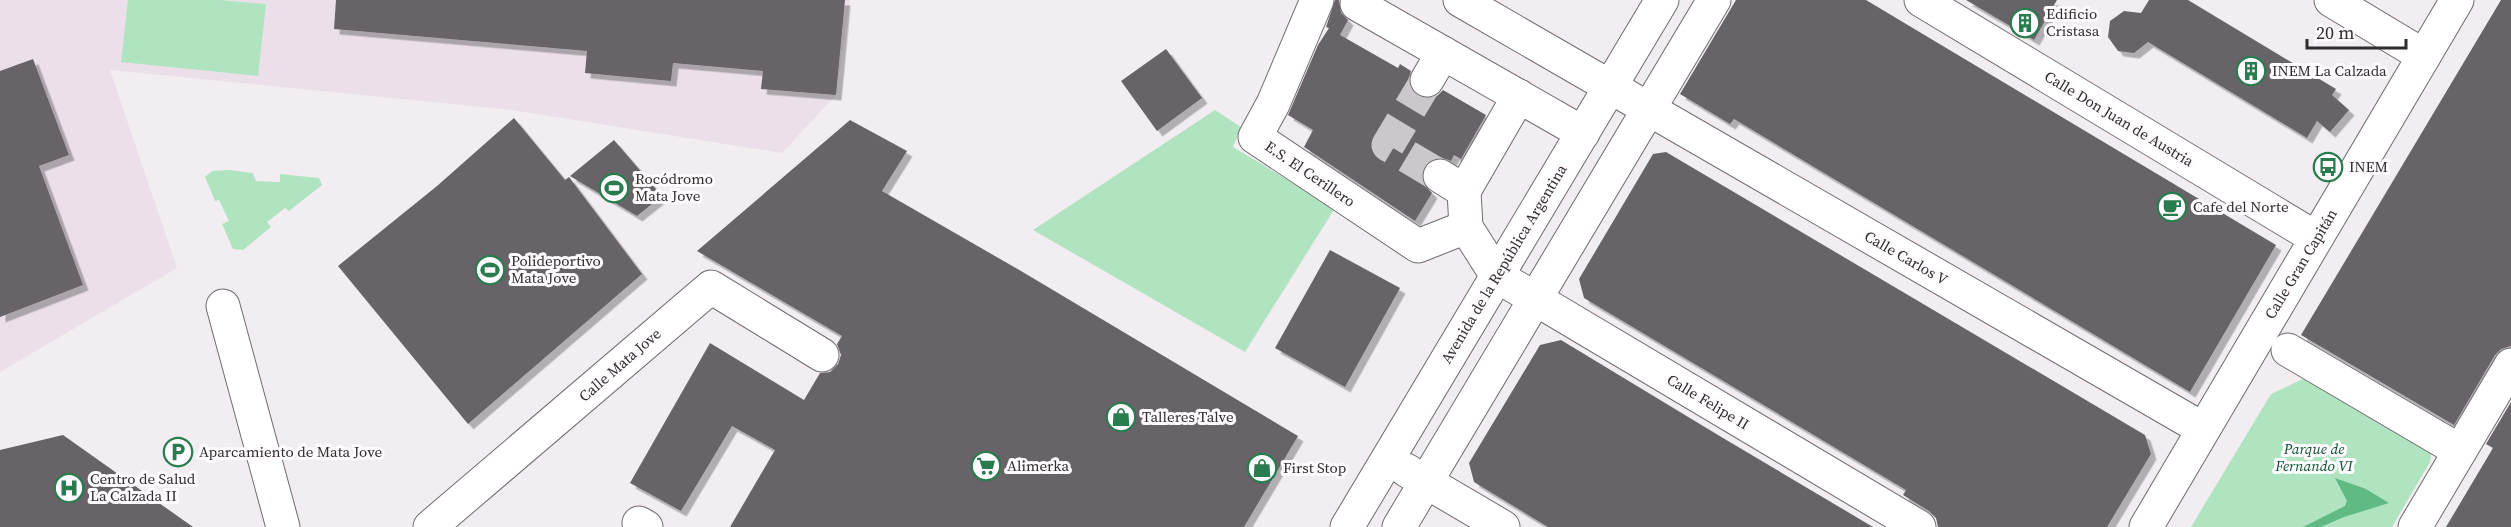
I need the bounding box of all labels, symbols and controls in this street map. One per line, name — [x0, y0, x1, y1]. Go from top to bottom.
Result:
place label: Edificio Cristasa — [2046, 3, 2100, 41]
building icon: Edificio Cristasa — [2009, 7, 2041, 39]
scale bar — [2307, 12, 2406, 50]
text: 20 m — [2316, 20, 2354, 45]
building icon: INEM La Calzada — [2235, 55, 2267, 87]
place label: INEM La Calzada — [2272, 60, 2387, 81]
street label: Calle Don Juan de Austria — [2041, 66, 2198, 172]
street label: E.S. El Cerillero — [1261, 136, 1360, 212]
bus stop icon: INEM — [2312, 151, 2344, 183]
place label: INEM — [2349, 156, 2388, 177]
street label: Avenida de la República Argentina — [1436, 160, 1572, 367]
place label: Rocódromo Mata Jove — [635, 168, 713, 206]
sports icon: Rocódromo Mata Jove — [598, 172, 630, 204]
cafe icon: Cafe del Norte — [2156, 191, 2188, 223]
place label: Cafe del Norte — [2193, 196, 2289, 217]
street label: Calle Gran Capitán — [2259, 205, 2342, 323]
street label: Calle Carlos V — [1861, 225, 1952, 290]
place label: Polideportivo Mata Jove — [511, 250, 601, 288]
sports icon: Polideportivo Mata Jove — [474, 254, 506, 286]
street label: Calle Mata Jove — [574, 323, 666, 406]
street label: Calle Felipe II — [1663, 369, 1753, 434]
shop icon: Talleres Talve — [1105, 401, 1137, 433]
place label: Talleres Talve — [1142, 406, 1234, 427]
parking icon: Aparcamiento de Mata Jove — [162, 436, 194, 468]
park label: Parque de Fernando VI — [2274, 438, 2354, 476]
place label: Aparcamiento de Mata Jove — [199, 441, 382, 462]
supermarket icon: Alimerka — [970, 450, 1002, 482]
shop icon: First Stop — [1246, 452, 1278, 484]
place label: Alimerka — [1007, 455, 1069, 476]
place label: First Stop — [1283, 457, 1347, 478]
place label: Centro de Salud La Calzada II — [90, 468, 196, 506]
hospital icon: Centro de Salud La Calzada II — [53, 472, 85, 504]

